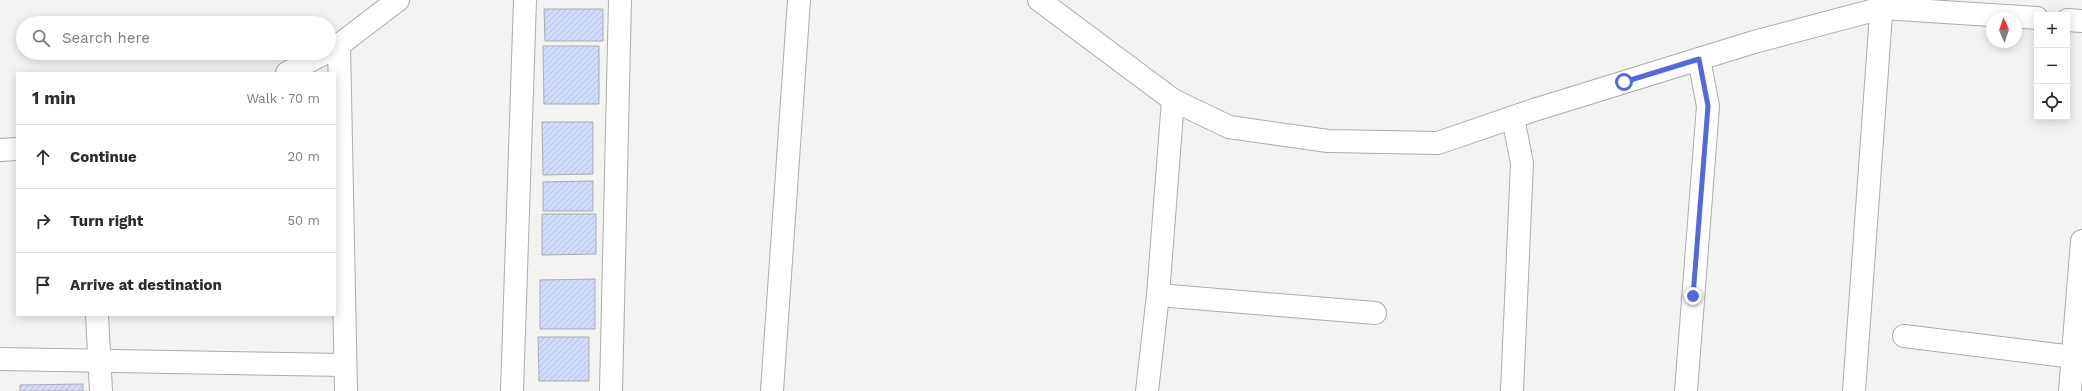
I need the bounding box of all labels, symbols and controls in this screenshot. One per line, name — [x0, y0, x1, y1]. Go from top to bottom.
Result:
north arrow — [1986, 12, 2022, 48]
map controls — [2034, 12, 2070, 120]
button: + — [2034, 12, 2070, 48]
search box — [16, 16, 336, 60]
icon: search — [30, 27, 52, 49]
text: Search here — [62, 29, 150, 47]
button: − — [2034, 48, 2070, 84]
route start — [1615, 73, 1633, 91]
button: locate — [2034, 84, 2070, 120]
text: 1 min — [32, 88, 76, 108]
text: Walk · 70 m — [246, 91, 320, 106]
icon: ahead — [32, 146, 54, 168]
text: Continue — [70, 148, 137, 166]
text: 20 m — [288, 149, 320, 164]
icon: right — [32, 210, 54, 232]
text: Turn right — [70, 212, 143, 230]
text: 50 m — [288, 213, 320, 228]
icon: arrive — [32, 274, 54, 296]
text: Arrive at destination — [70, 276, 222, 294]
route end — [1684, 287, 1702, 305]

